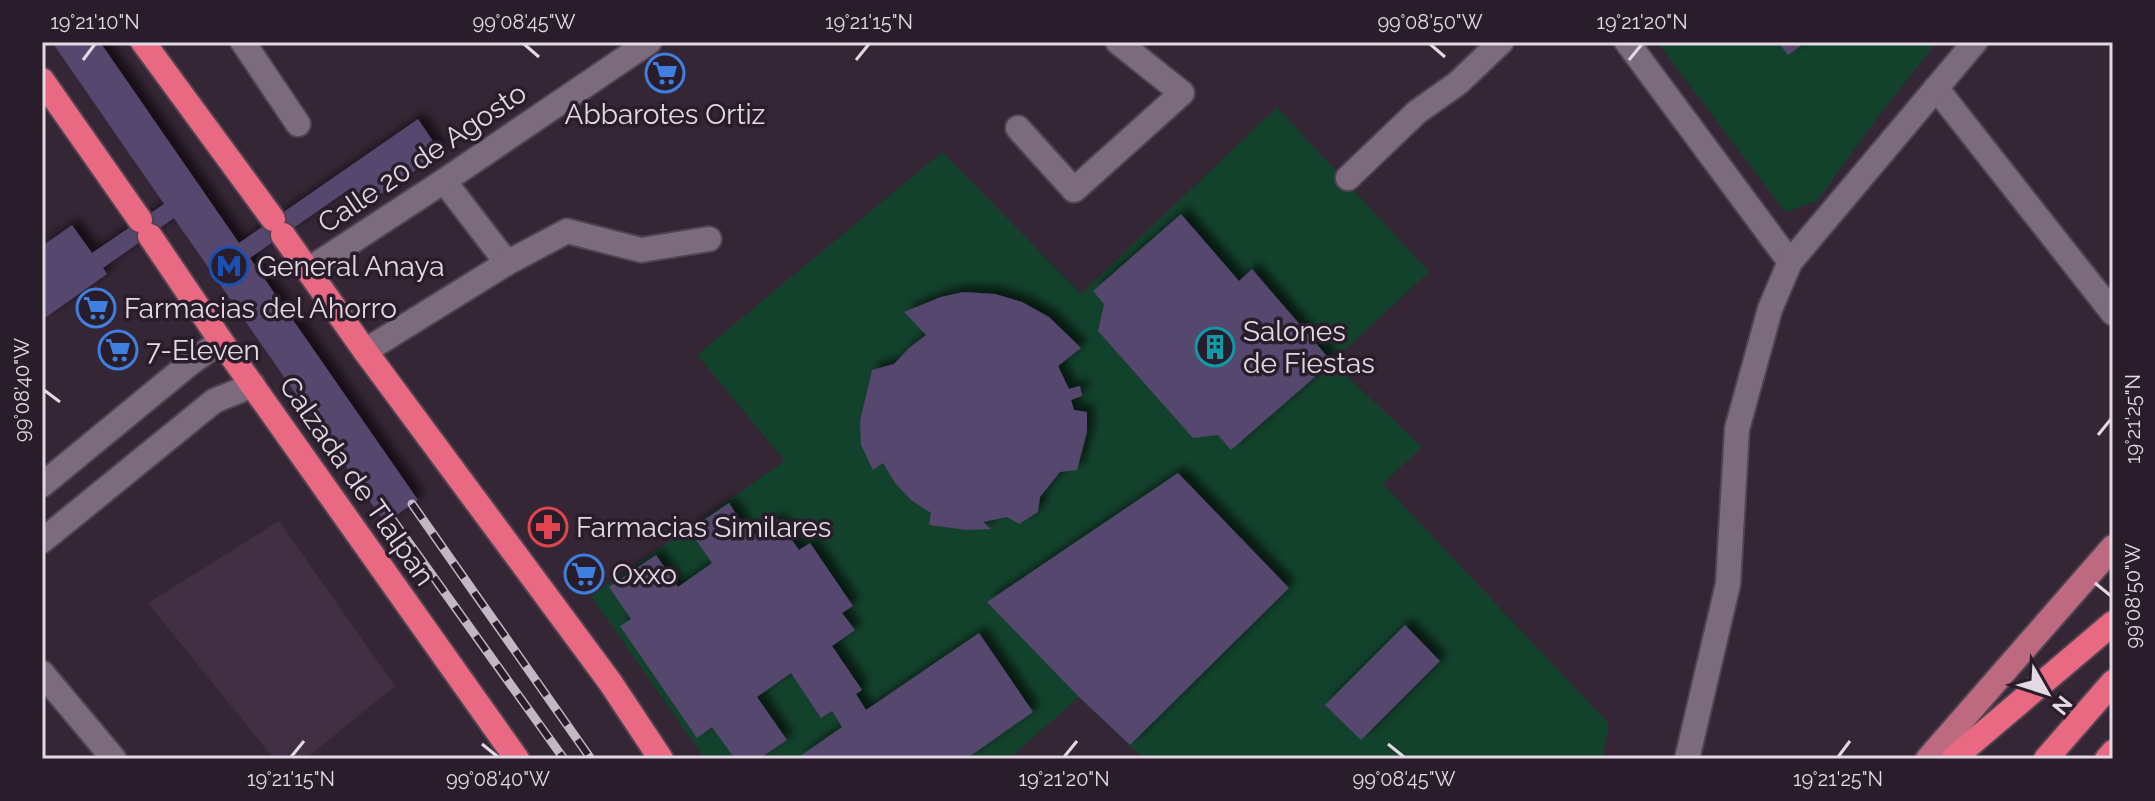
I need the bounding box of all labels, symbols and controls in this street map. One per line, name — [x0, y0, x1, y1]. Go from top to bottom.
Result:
text: 19°21'10"N — [50, 10, 140, 34]
text: 99°08'45"W — [473, 10, 575, 34]
text: 19°21'15"N — [825, 10, 913, 34]
text: 99°08'50"W — [1377, 10, 1483, 34]
text: 19°21'20"N — [1596, 10, 1688, 34]
supermarket icon: Abbarotes Ortiz — [644, 52, 686, 94]
street label: Calle 20 de Agosto — [312, 76, 532, 240]
place label: Abbarotes Ortiz — [565, 98, 765, 131]
metro station icon: General Anaya — [208, 245, 250, 287]
place label: General Anaya — [257, 250, 444, 283]
supermarket icon: Farmacias del Ahorro — [75, 287, 117, 329]
place label: Farmacias del Ahorro — [124, 292, 397, 325]
place label: Salones de Fiestas — [1243, 315, 1375, 380]
building icon: Salones de Fiestas — [1194, 326, 1236, 368]
supermarket icon: 7-Eleven — [97, 329, 139, 371]
place label: 7-Eleven — [146, 334, 260, 367]
text: 99°08'40"W — [10, 338, 34, 442]
street label: Calzada de Tlalpan — [272, 370, 442, 592]
text: 19°21'25"N — [2121, 374, 2145, 464]
pharmacy icon: Farmacias Similares — [527, 506, 569, 548]
place label: Farmacias Similares — [576, 511, 831, 544]
text: 99°08'50"W — [2121, 543, 2145, 649]
supermarket icon: Oxxo — [563, 553, 605, 595]
place label: Oxxo — [612, 558, 677, 591]
north arrow — [2007, 653, 2087, 733]
text: N — [2047, 691, 2078, 720]
text: 19°21'15"N — [247, 767, 335, 791]
text: 99°08'40"W — [446, 767, 550, 791]
text: 19°21'20"N — [1018, 767, 1110, 791]
text: 99°08'45"W — [1353, 767, 1455, 791]
text: 19°21'25"N — [1793, 767, 1883, 791]

